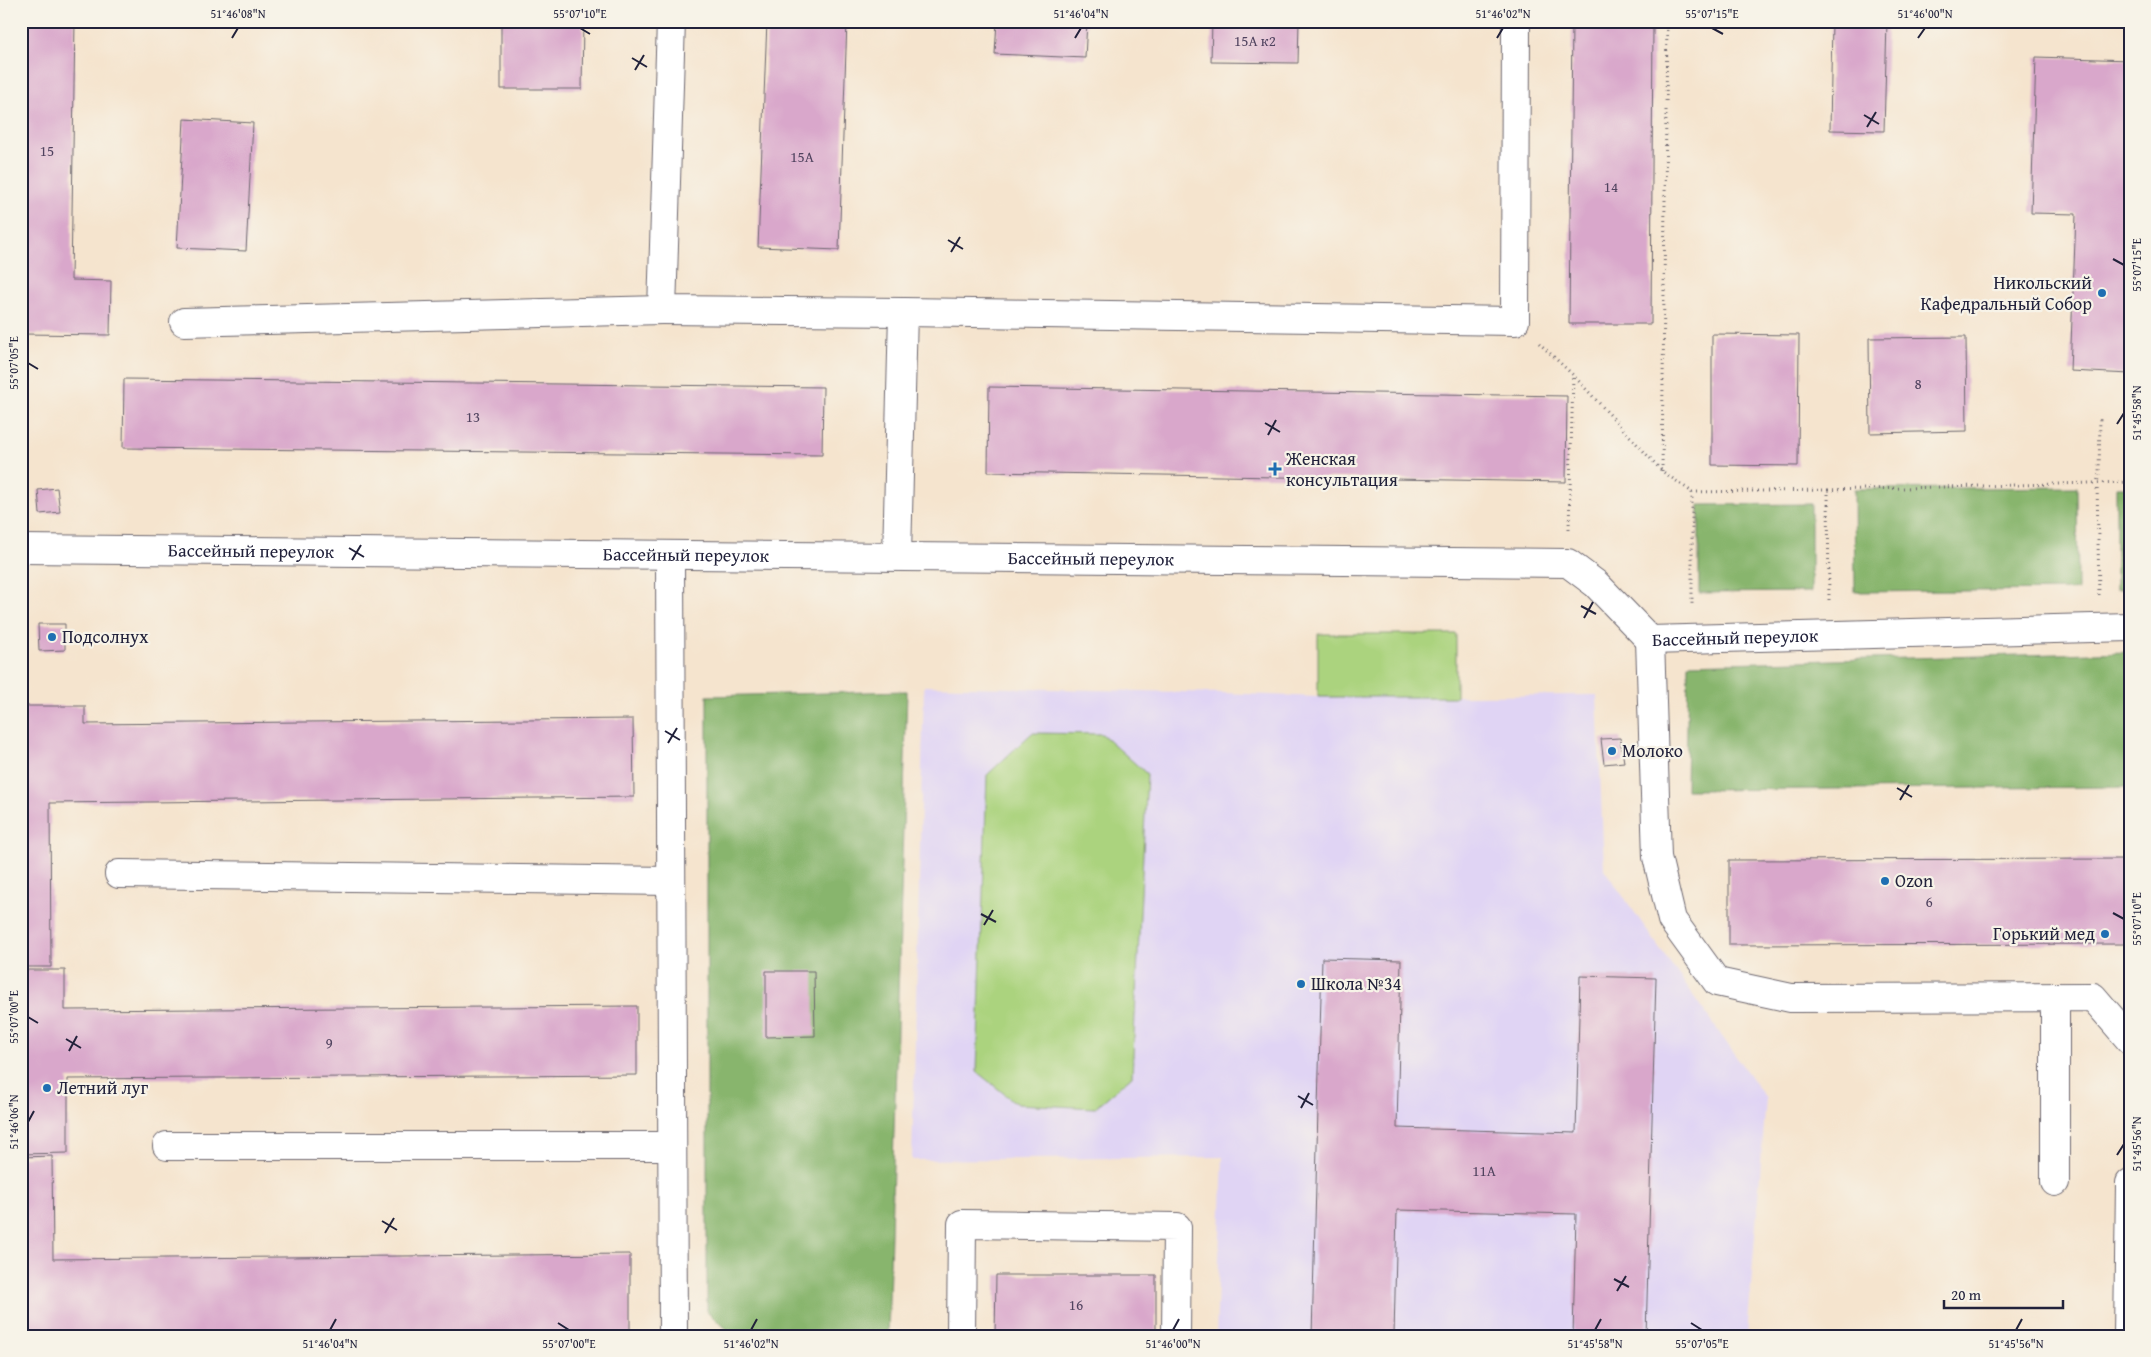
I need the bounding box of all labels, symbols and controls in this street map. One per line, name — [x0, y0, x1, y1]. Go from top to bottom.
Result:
text: 51°46'08"N — [210, 5, 266, 22]
text: 55°07'10"E — [553, 5, 607, 22]
text: 51°46'04"N — [1053, 5, 1109, 22]
text: 51°46'02"N — [1475, 5, 1531, 22]
text: 55°07'15"E — [1685, 5, 1739, 22]
text: 51°46'00"N — [1897, 5, 1953, 22]
house number: 15А к2 — [1234, 30, 1276, 51]
house number: 15 — [40, 140, 54, 161]
house number: 15А — [790, 146, 814, 167]
house number: 14 — [1604, 176, 1618, 197]
text: 55°07'15"E — [2128, 238, 2145, 292]
place label: Никольский Кафедральный Собор — [1921, 269, 2092, 317]
marker: Никольский Кафедральный Собор — [2096, 287, 2108, 299]
text: 55°07'05"E — [5, 336, 22, 390]
house number: 8 — [1914, 373, 1922, 394]
text: 51°45'58"N — [2128, 385, 2145, 441]
house number: 13 — [466, 406, 480, 427]
place label: Женская консультация — [1285, 445, 1398, 493]
marker: Женская консультация — [1268, 462, 1282, 476]
street label: Бассейный переулок — [168, 536, 335, 565]
street label: Бассейный переулок — [603, 540, 770, 569]
street label: Бассейный переулок — [1008, 544, 1175, 572]
street label: Бассейный переулок — [1652, 621, 1819, 653]
place label: Подсолнух — [62, 623, 149, 650]
marker: Подсолнух — [46, 631, 58, 643]
place label: Молоко — [1622, 737, 1683, 764]
marker: Молоко — [1606, 745, 1618, 757]
place label: Ozon — [1895, 867, 1933, 894]
marker: Ozon — [1879, 875, 1891, 887]
house number: 6 — [1925, 891, 1933, 912]
text: 55°07'10"E — [2128, 892, 2145, 946]
place label: Горький мед — [1993, 920, 2095, 947]
marker: Горький мед — [2099, 928, 2111, 940]
place label: Школа №34 — [1311, 970, 1401, 997]
marker: Школа №34 — [1295, 978, 1307, 990]
text: 55°07'00"E — [5, 990, 22, 1044]
house number: 9 — [325, 1032, 333, 1053]
place label: Летний луг — [57, 1074, 148, 1101]
marker: Летний луг — [41, 1082, 53, 1094]
text: 51°46'06"N — [5, 1094, 22, 1150]
text: 51°45'56"N — [2128, 1116, 2145, 1172]
house number: 11А — [1472, 1160, 1496, 1181]
scale bar — [1944, 1277, 2062, 1309]
text: 20 m — [1951, 1284, 1982, 1305]
house number: 16 — [1069, 1294, 1083, 1315]
text: 51°46'04"N — [302, 1335, 358, 1352]
text: 55°07'00"E — [542, 1335, 596, 1352]
text: 51°46'02"N — [723, 1335, 779, 1352]
text: 51°46'00"N — [1145, 1335, 1201, 1352]
text: 51°45'58"N — [1567, 1335, 1623, 1352]
text: 55°07'05"E — [1675, 1335, 1729, 1352]
text: 51°45'56"N — [1988, 1335, 2044, 1352]

